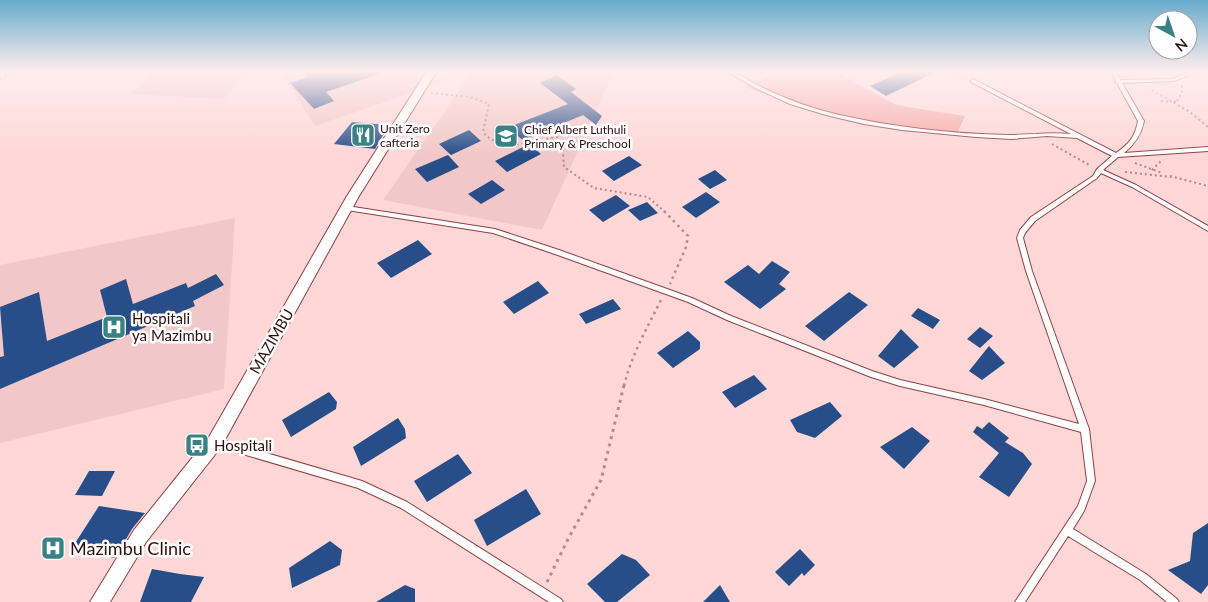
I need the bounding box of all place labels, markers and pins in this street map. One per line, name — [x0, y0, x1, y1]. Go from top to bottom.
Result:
place label: Unit Zero cafteria — [380, 121, 430, 150]
restaurant icon: Unit Zero cafteria — [350, 122, 376, 148]
place label: Chief Albert Luthuli Primary & Preschool — [524, 122, 631, 151]
school or university icon: Chief Albert Luthuli Primary & Preschool — [493, 123, 519, 149]
place label: Hospitali ya Mazimbu — [132, 309, 212, 344]
hospital icon: Hospitali ya Mazimbu — [101, 314, 127, 340]
bus stop icon: Hospitali — [184, 432, 210, 458]
place label: Hospitali — [214, 436, 272, 454]
hospital icon: Mazimbu Clinic — [40, 535, 66, 561]
place label: Mazimbu Clinic — [70, 537, 191, 559]

